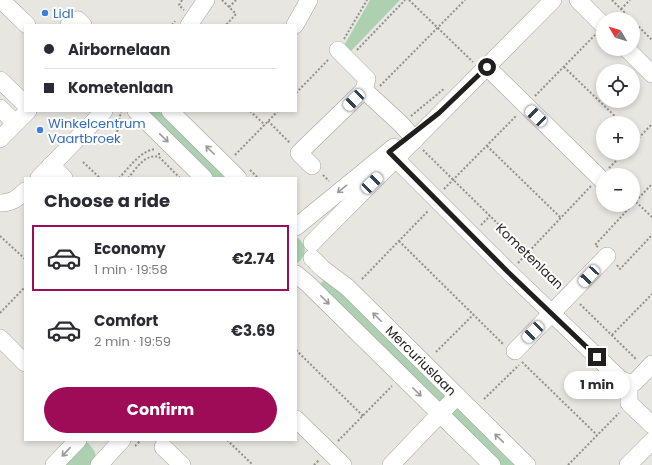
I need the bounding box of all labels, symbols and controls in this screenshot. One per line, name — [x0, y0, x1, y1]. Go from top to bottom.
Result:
place label: Lidl — [53, 4, 74, 23]
marker: Lidl — [40, 8, 50, 18]
north arrow — [596, 12, 640, 56]
map controls — [596, 12, 640, 212]
text: Airbornelaan — [68, 39, 170, 60]
route start — [478, 58, 496, 76]
button: locate — [596, 64, 640, 108]
text: Kometenlaan — [68, 77, 173, 98]
car — [341, 87, 367, 113]
car — [523, 103, 549, 129]
place label: Winkelcentrum Vaartbroek — [48, 114, 146, 148]
button: + — [596, 116, 640, 160]
marker: Winkelcentrum Vaartbroek — [35, 125, 45, 135]
one-way arrow — [159, 133, 169, 143]
one-way arrow — [205, 146, 215, 155]
button: − — [596, 168, 640, 212]
car — [359, 170, 385, 196]
one-way arrow — [337, 184, 348, 193]
text: Choose a ride — [44, 188, 170, 213]
street label: Kometenlaan — [491, 219, 568, 294]
text: Economy — [94, 238, 166, 259]
icon: car — [46, 240, 82, 276]
text: €2.74 — [232, 248, 275, 269]
text: 1 min · 19:58 — [94, 260, 168, 279]
car — [576, 263, 602, 289]
one-way arrow — [320, 295, 330, 305]
text: Comfort — [94, 310, 158, 331]
icon: car — [46, 312, 82, 348]
one-way arrow — [372, 312, 382, 322]
car — [520, 319, 546, 345]
text: €3.69 — [231, 320, 275, 341]
street label: Mercuriuslaan — [381, 321, 461, 400]
text: 2 min · 19:59 — [94, 332, 171, 351]
route end — [588, 348, 606, 366]
callout: 1 min — [564, 371, 630, 399]
text: 1 min — [580, 375, 614, 394]
button: Confirm — [44, 387, 277, 433]
one-way arrow — [412, 387, 422, 396]
one-way arrow — [494, 433, 504, 443]
one-way arrow — [62, 447, 71, 457]

